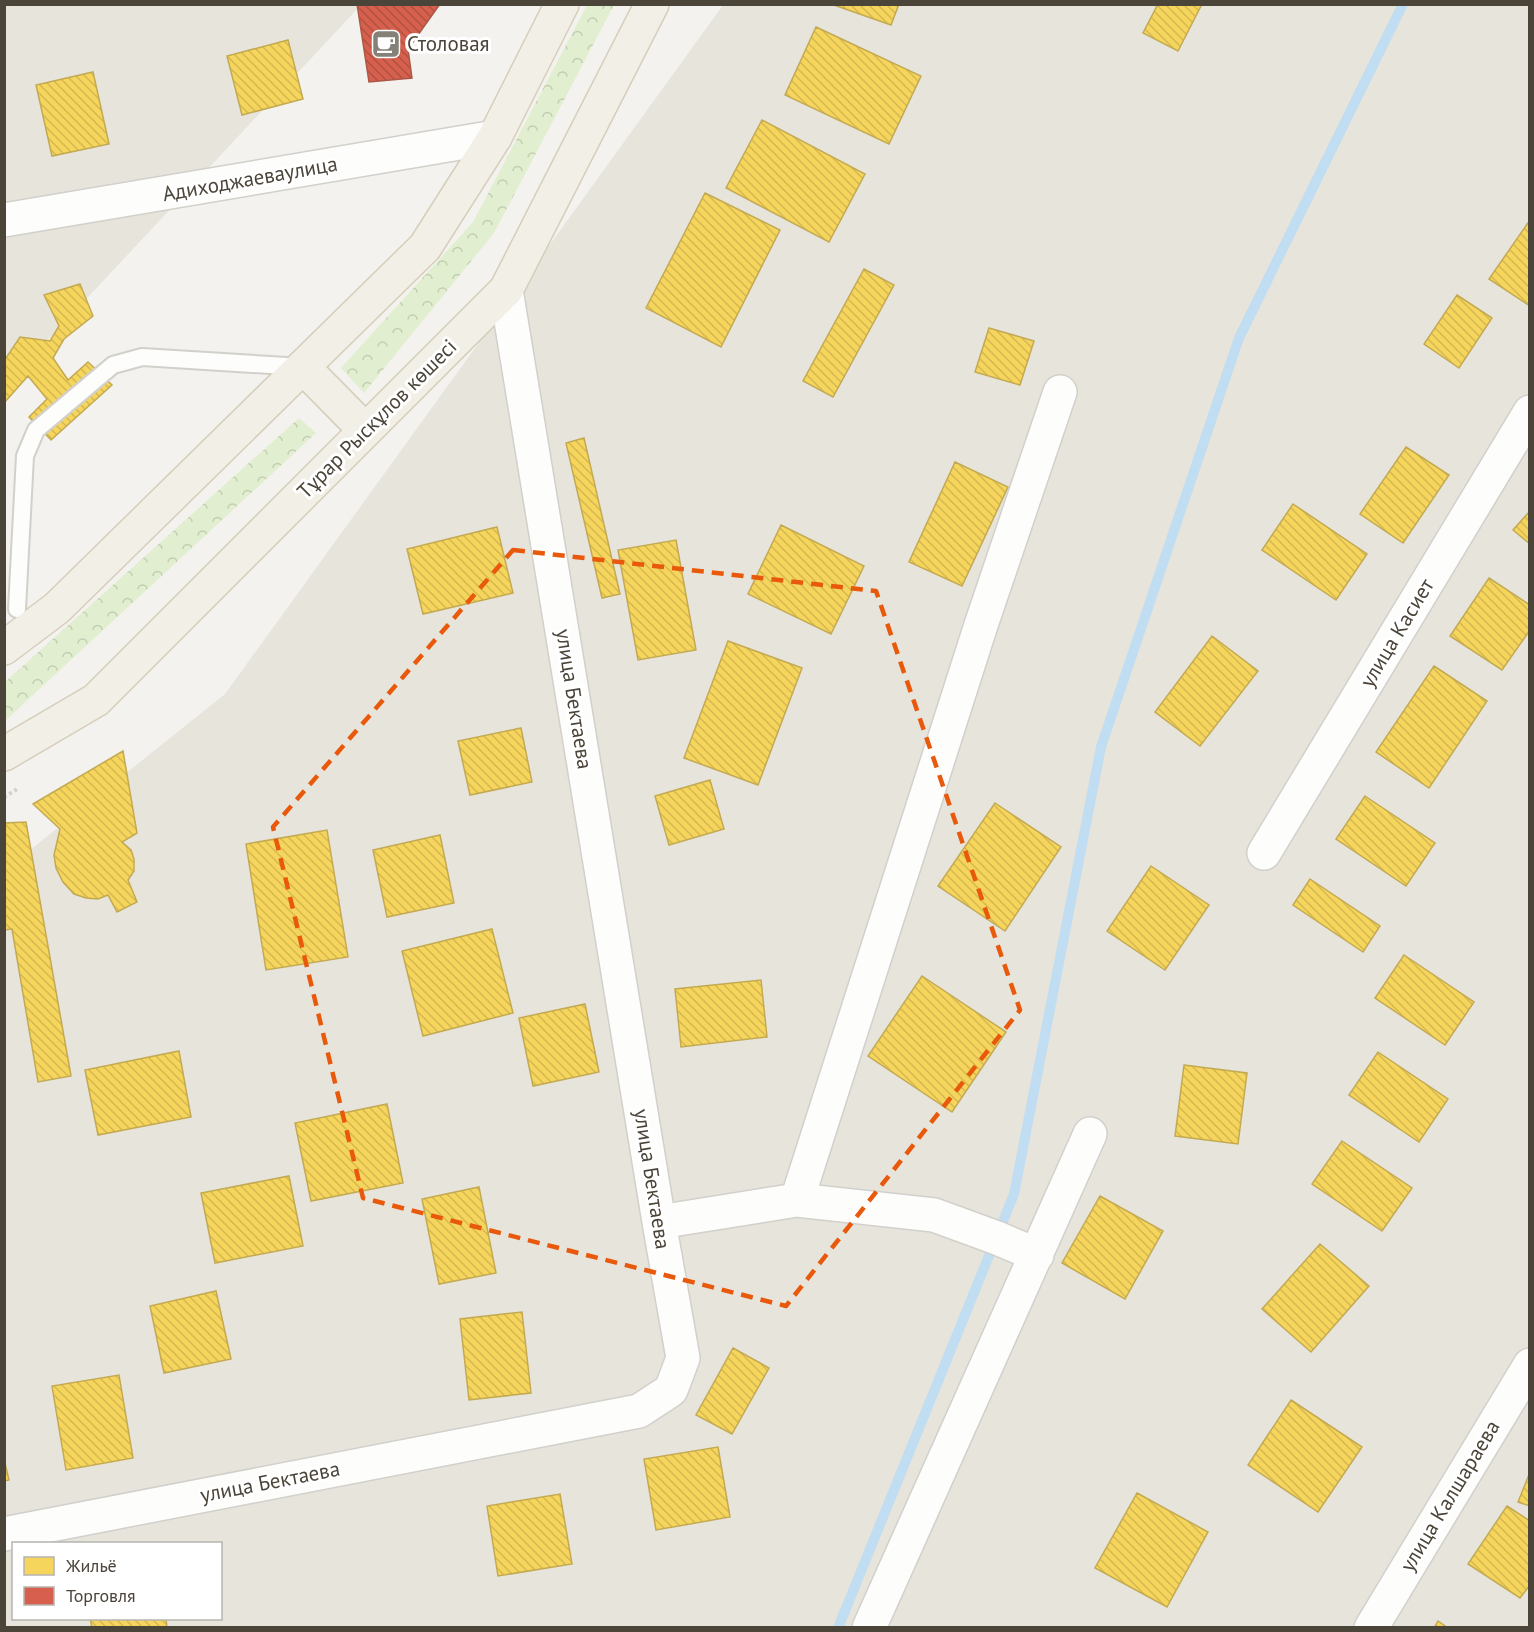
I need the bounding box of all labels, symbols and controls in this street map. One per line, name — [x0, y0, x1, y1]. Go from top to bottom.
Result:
cafe icon: Столовая — [370, 28, 402, 60]
place label: Столовая — [407, 30, 490, 57]
street label: Адиходжаеваулица — [160, 150, 339, 207]
street label: Тұрар Рыскұлов көшесі — [291, 333, 462, 504]
street label: улица Касиет — [1354, 573, 1440, 692]
street label: улица Бектаева — [550, 627, 599, 771]
street label: улица Бектаева — [628, 1107, 677, 1251]
street label: улица Калшараева — [1394, 1415, 1505, 1576]
street label: улица Бектаева — [198, 1455, 342, 1508]
legend — [12, 1542, 222, 1620]
text: Жильё — [65, 1554, 117, 1577]
text: Торговля — [66, 1584, 136, 1607]

